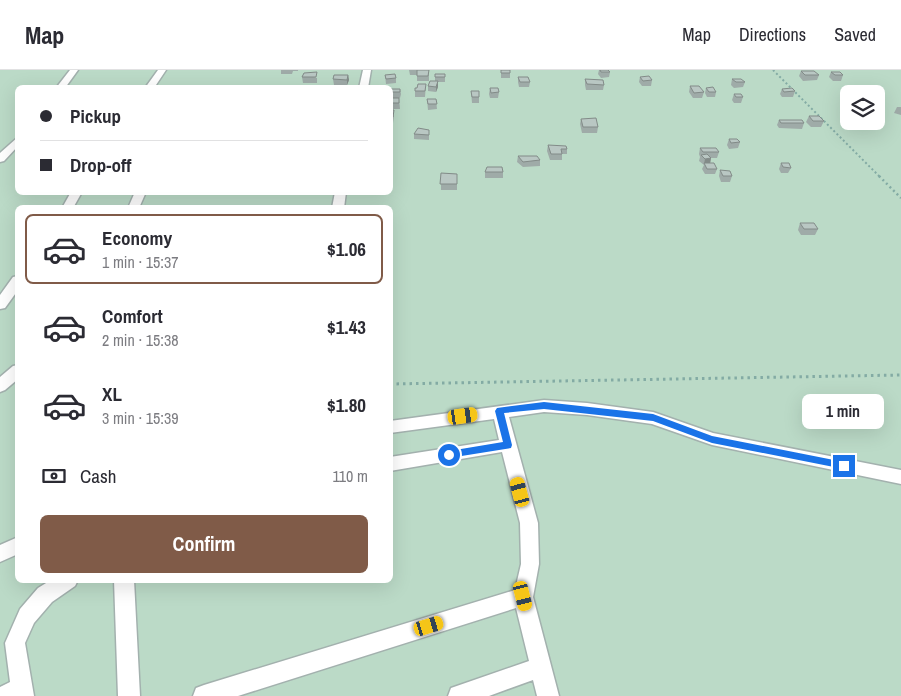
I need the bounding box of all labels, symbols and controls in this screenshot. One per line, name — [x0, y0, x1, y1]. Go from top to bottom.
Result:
text: Map — [25, 19, 64, 51]
text: Map — [682, 22, 711, 47]
text: Directions — [739, 22, 806, 47]
text: Saved — [834, 22, 876, 47]
map controls — [840, 85, 885, 130]
button: layers — [840, 85, 885, 130]
text: Pickup — [70, 103, 121, 129]
text: Drop-off — [70, 152, 131, 178]
text: Economy — [102, 225, 172, 251]
icon: car — [42, 227, 87, 272]
text: $1.06 — [327, 236, 366, 262]
text: 1 min · 15:37 — [102, 251, 179, 273]
text: Comfort — [102, 303, 163, 329]
icon: car — [42, 305, 87, 350]
text: $1.43 — [327, 314, 366, 340]
text: 2 min · 15:38 — [102, 329, 179, 351]
text: XL — [102, 381, 122, 407]
icon: car — [42, 383, 87, 428]
text: $1.80 — [327, 392, 366, 418]
callout: 1 min — [803, 394, 885, 428]
text: 1 min — [826, 400, 860, 422]
car — [447, 406, 478, 426]
text: 3 min · 15:39 — [102, 407, 179, 429]
route start — [438, 444, 460, 466]
route end — [833, 455, 855, 477]
icon: cash — [40, 462, 68, 490]
text: Cash — [80, 463, 116, 489]
text: 110 m — [332, 465, 368, 487]
car — [508, 476, 531, 508]
button: Confirm — [40, 515, 368, 573]
car — [512, 580, 533, 612]
car — [412, 614, 445, 638]

